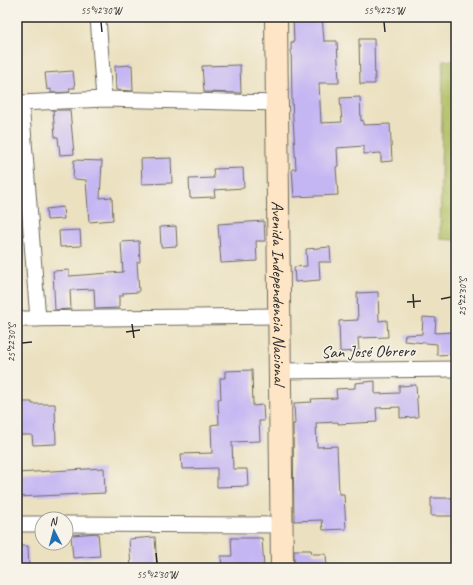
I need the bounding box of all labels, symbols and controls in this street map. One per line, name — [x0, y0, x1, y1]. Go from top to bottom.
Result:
text: 55°42'30"W — [81, 4, 123, 17]
text: 55°42'25"W — [364, 4, 406, 17]
street label: Avenida Independencia Nacional — [267, 201, 290, 388]
text: 25°22'30"S — [456, 276, 469, 316]
text: 25°22'30"S — [5, 322, 18, 362]
street label: San José Obrero — [321, 340, 417, 363]
north arrow — [34, 511, 74, 551]
text: N — [49, 514, 59, 528]
text: 55°42'30"W — [137, 568, 179, 581]

